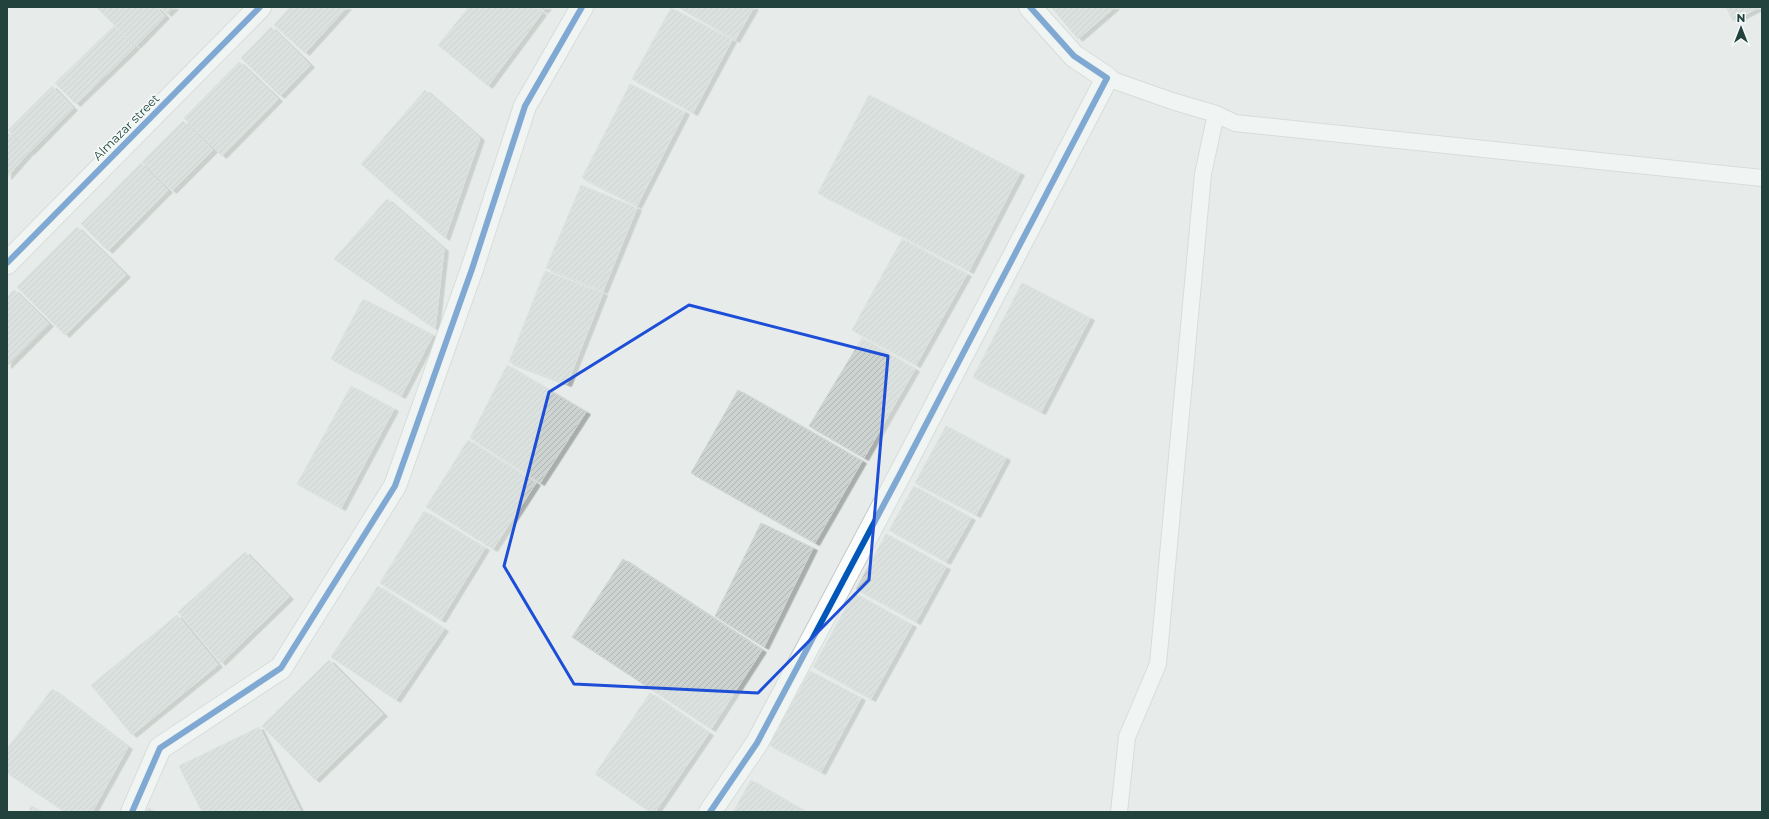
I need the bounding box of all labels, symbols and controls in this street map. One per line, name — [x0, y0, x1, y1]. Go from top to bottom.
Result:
north arrow — [1721, 8, 1761, 48]
text: N — [1737, 11, 1745, 25]
street label: Almazar street — [90, 91, 162, 163]

